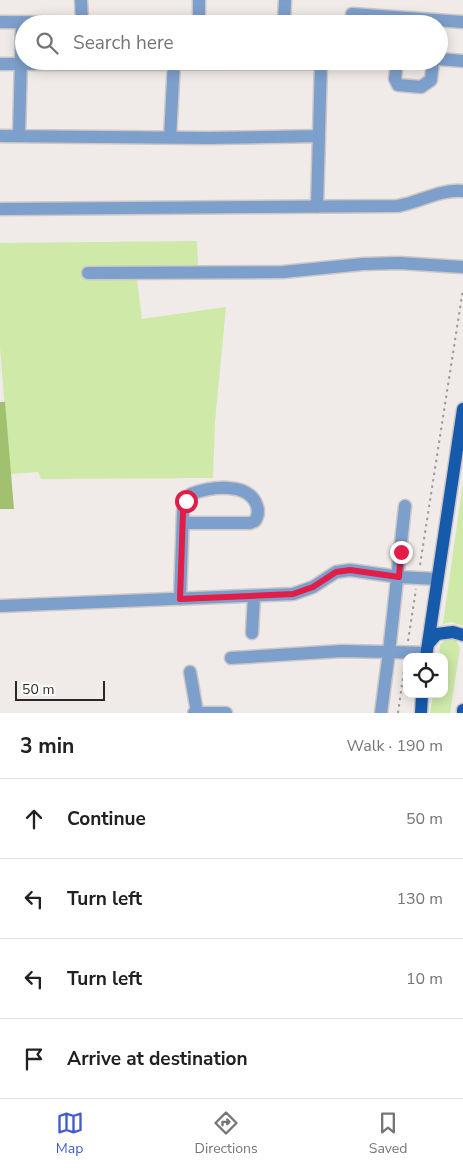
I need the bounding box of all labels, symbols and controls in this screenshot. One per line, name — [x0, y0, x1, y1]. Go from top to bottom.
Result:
search box — [15, 15, 448, 70]
icon: search — [33, 29, 61, 57]
text: Search here — [73, 30, 174, 56]
route start — [175, 490, 198, 513]
route end — [390, 541, 413, 564]
map controls — [403, 653, 448, 698]
button: locate — [403, 653, 448, 698]
scale bar — [15, 678, 105, 701]
text: 50 m — [22, 680, 54, 699]
text: 3 min — [20, 732, 74, 760]
text: Walk · 190 m — [347, 735, 443, 757]
icon: ahead — [20, 805, 48, 833]
text: Continue — [67, 806, 146, 832]
text: 50 m — [406, 808, 443, 830]
icon: left — [20, 885, 48, 913]
text: Turn left — [67, 886, 142, 912]
text: 130 m — [396, 888, 443, 910]
icon: left — [20, 965, 48, 993]
text: Turn left — [67, 966, 142, 992]
text: 10 m — [406, 968, 443, 990]
icon: arrive — [20, 1045, 48, 1073]
text: Arrive at destination — [67, 1046, 248, 1072]
tab: Map — [56, 1109, 84, 1158]
tab: Directions — [195, 1109, 258, 1158]
tab: Saved — [369, 1109, 407, 1158]

